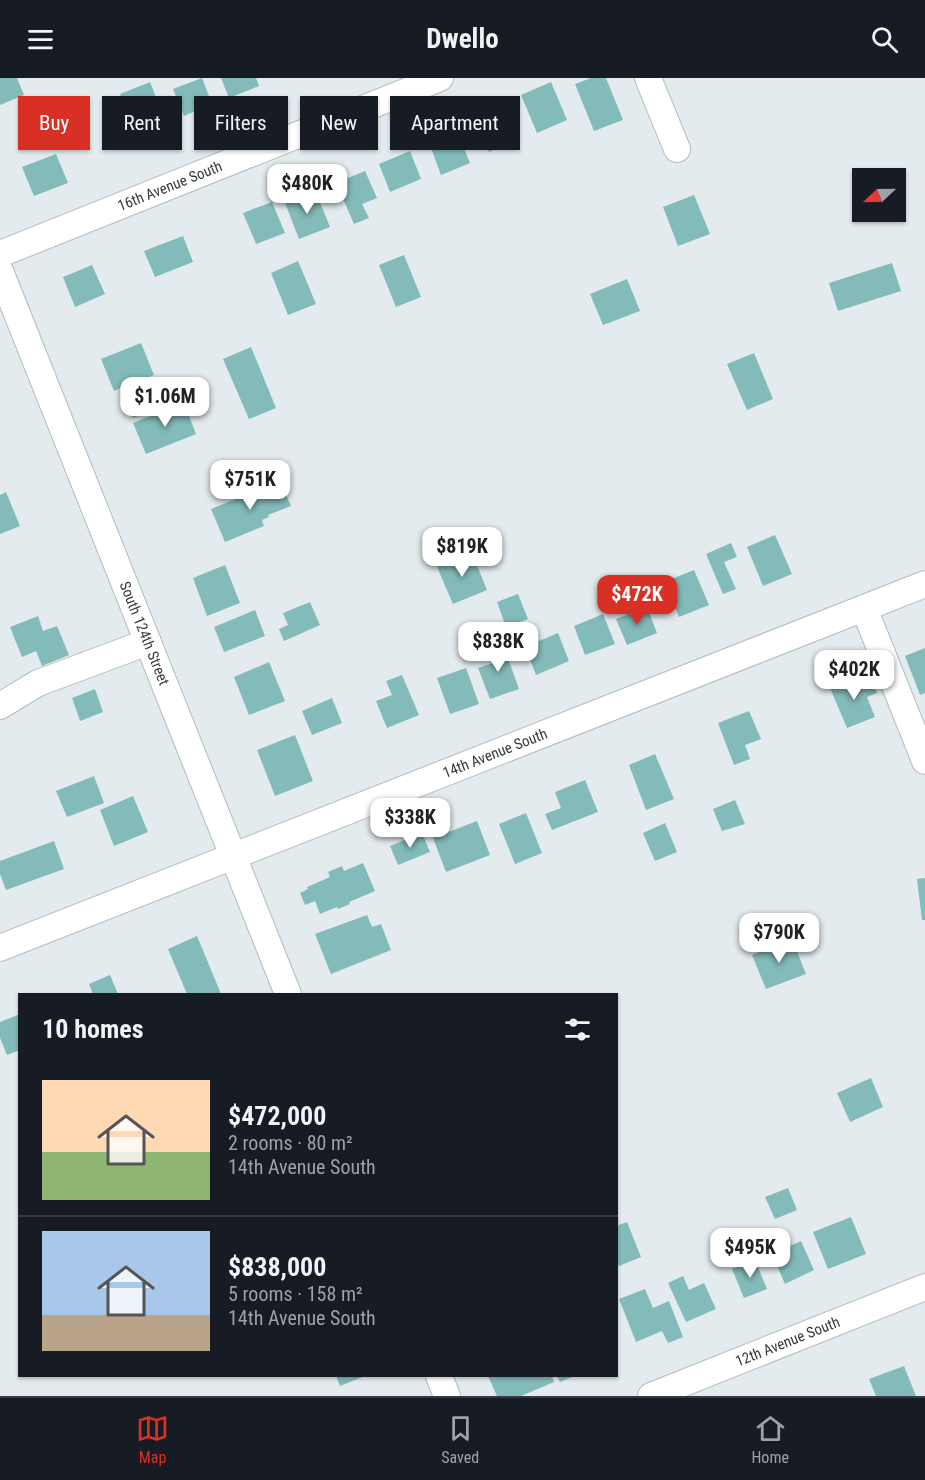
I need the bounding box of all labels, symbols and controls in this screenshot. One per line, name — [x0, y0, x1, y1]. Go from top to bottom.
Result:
icon: menu — [24, 23, 57, 56]
text: Dwello — [426, 23, 499, 55]
icon: search — [868, 23, 901, 56]
chip: Buy — [18, 96, 90, 150]
chip: Rent — [102, 96, 182, 150]
chip: Filters — [194, 96, 288, 150]
chip: New — [300, 96, 378, 150]
chip: Apartment — [390, 96, 520, 150]
street label: 16th Avenue South — [115, 157, 225, 215]
pin: $480K — [265, 164, 349, 215]
north arrow — [852, 168, 906, 222]
map controls — [852, 168, 906, 222]
text: $480K — [281, 171, 333, 195]
pin: $1.06M — [116, 377, 214, 428]
text: $1.06M — [134, 384, 196, 408]
pin: $751K — [208, 460, 292, 511]
text: $751K — [224, 467, 276, 491]
pin: $819K — [420, 527, 504, 578]
text: $819K — [436, 534, 488, 558]
pin: $472K — [595, 575, 679, 626]
street label: South 124th Street — [116, 579, 173, 688]
text: $472K — [611, 582, 663, 606]
pin: $838K — [456, 622, 540, 673]
text: $838K — [472, 629, 524, 653]
pin: $402K — [812, 650, 896, 701]
text: $402K — [828, 657, 880, 681]
street label: 14th Avenue South — [440, 725, 550, 782]
pin: $338K — [368, 798, 452, 849]
text: $338K — [384, 805, 436, 829]
pin: $790K — [737, 913, 821, 964]
text: $790K — [753, 920, 805, 944]
icon: filters — [561, 1013, 594, 1046]
text: 10 homes — [42, 1014, 144, 1044]
text: $472,000 — [228, 1101, 326, 1131]
icon: home — [90, 1104, 162, 1176]
text: 2 rooms · 80 m² — [228, 1131, 353, 1155]
text: 14th Avenue South — [228, 1155, 376, 1179]
pin: $495K — [708, 1228, 792, 1279]
text: $495K — [724, 1235, 776, 1259]
text: $838,000 — [228, 1252, 326, 1282]
icon: home — [90, 1255, 162, 1327]
text: 5 rooms · 158 m² — [228, 1282, 363, 1306]
text: 14th Avenue South — [228, 1306, 376, 1330]
street label: 12th Avenue South — [733, 1313, 842, 1371]
tab: Map — [136, 1412, 169, 1467]
tab: Saved — [441, 1412, 479, 1467]
tab: Home — [751, 1412, 789, 1467]

